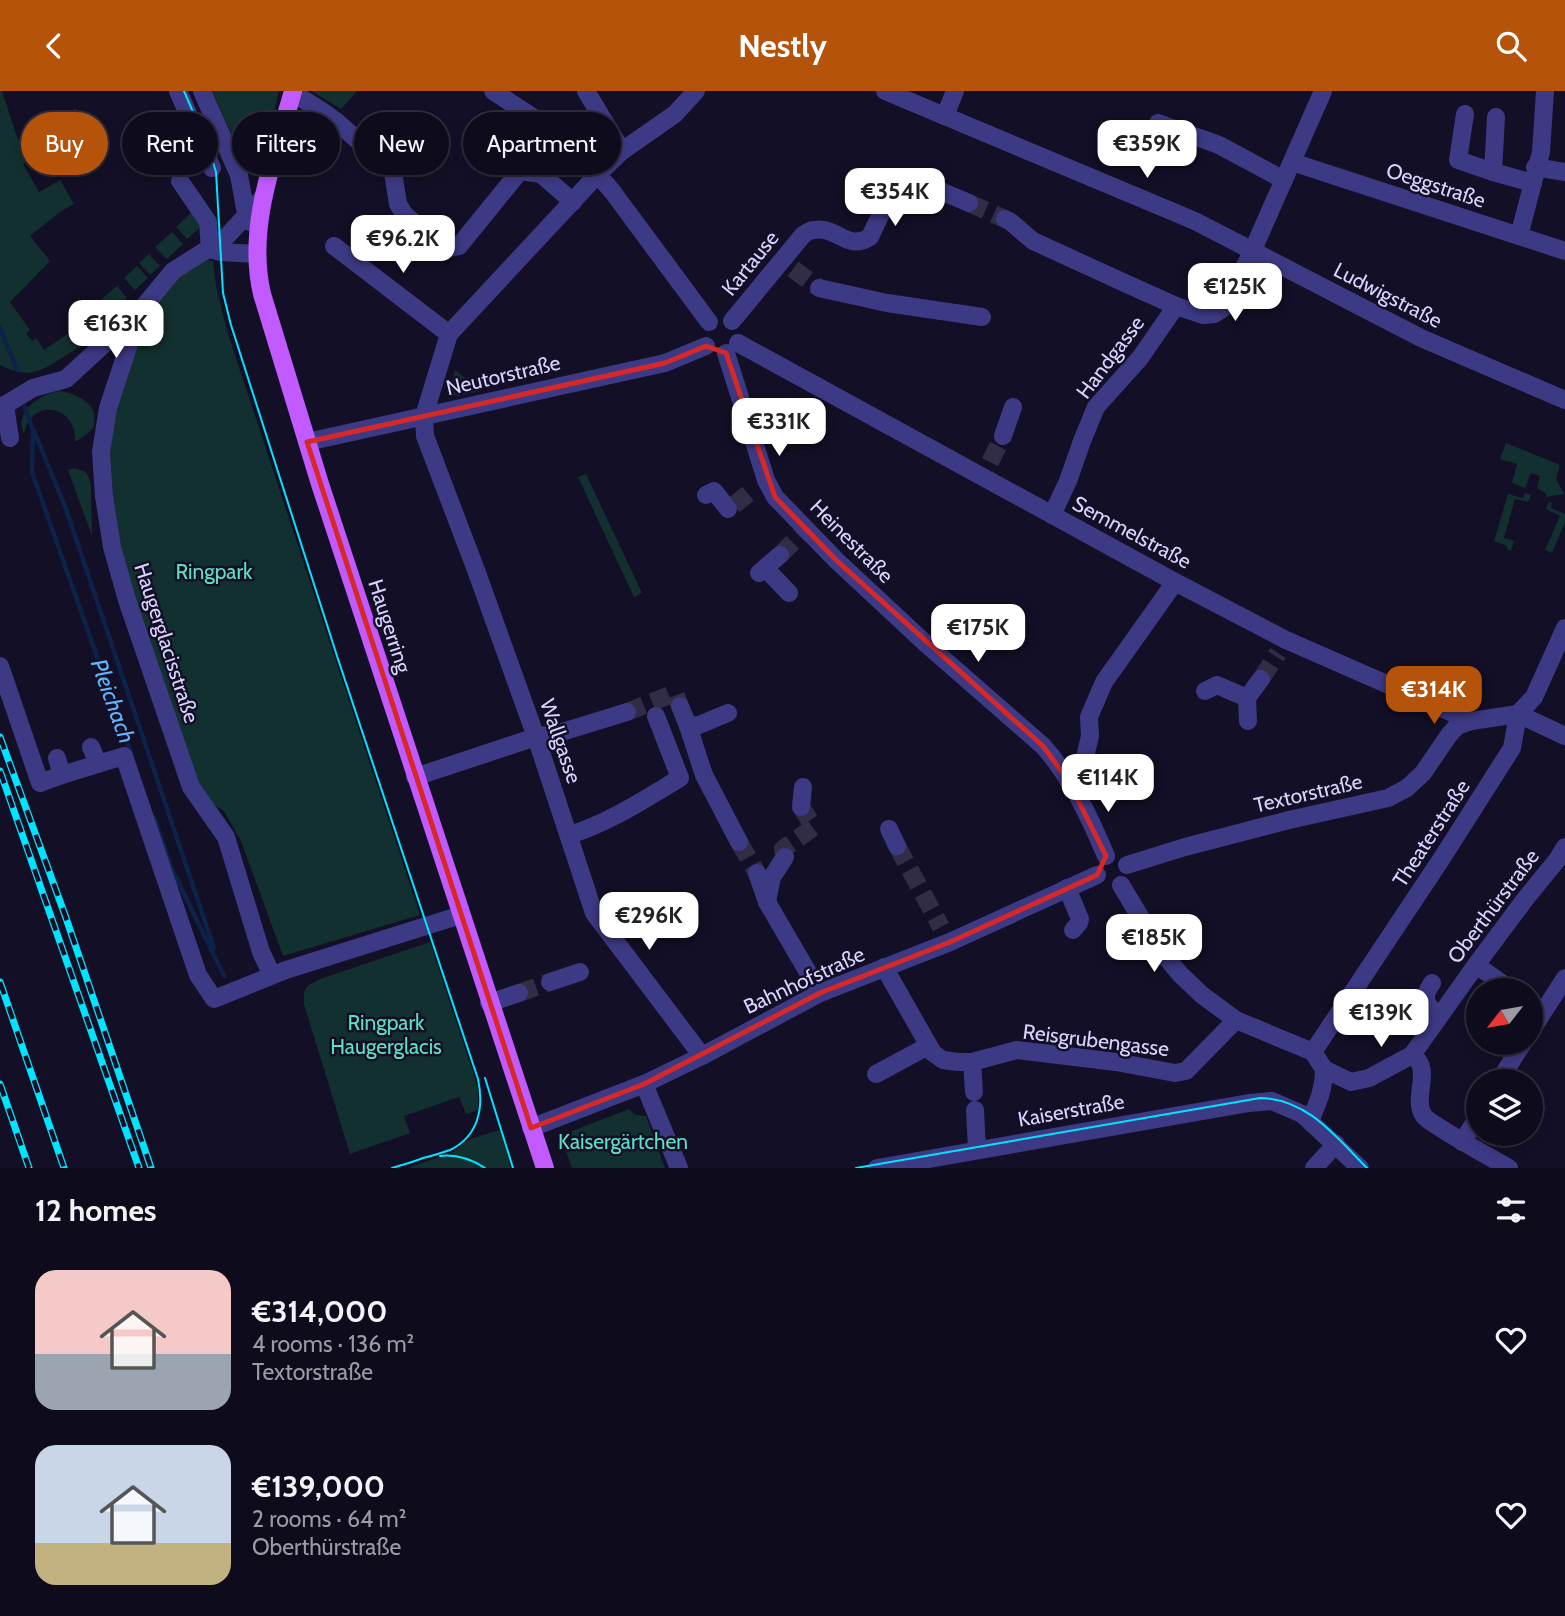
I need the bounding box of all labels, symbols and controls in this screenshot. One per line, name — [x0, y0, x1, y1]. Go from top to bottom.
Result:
text: Nestly — [738, 26, 827, 65]
icon: back — [35, 27, 73, 65]
icon: search — [1492, 27, 1530, 65]
chip: Buy — [21, 112, 108, 175]
chip: Rent — [122, 112, 218, 175]
chip: Filters — [232, 112, 340, 175]
chip: New — [354, 112, 449, 175]
chip: Apartment — [463, 112, 621, 175]
pin: €359K — [1098, 120, 1196, 180]
text: €359K — [1114, 129, 1180, 157]
street label: Oeggstraße — [1383, 157, 1489, 213]
pin: €354K — [846, 169, 944, 228]
text: €354K — [861, 177, 929, 205]
pin: €96.2K — [346, 215, 460, 275]
text: €96.2K — [367, 224, 439, 252]
street label: Kartause — [716, 225, 784, 300]
street label: Ludwigstraße — [1330, 257, 1447, 333]
pin: €125K — [1186, 264, 1284, 323]
text: €125K — [1204, 272, 1266, 300]
pin: €163K — [67, 301, 165, 360]
text: €163K — [85, 309, 147, 337]
street label: Handgasse — [1071, 311, 1149, 403]
street label: Neutorstraße — [443, 350, 563, 400]
pin: €331K — [730, 399, 828, 458]
text: €331K — [748, 407, 810, 435]
street label: Semmelstraße — [1068, 490, 1196, 574]
street label: Heinestraße — [805, 494, 899, 588]
park label: Ringpark — [176, 559, 253, 584]
street label: Haugerglacisstraße — [129, 560, 205, 726]
street label: Haugerring — [363, 576, 417, 676]
pin: €175K — [929, 605, 1027, 664]
text: €175K — [947, 613, 1009, 641]
water label: Pleichach — [85, 655, 141, 747]
pin: €314K — [1385, 667, 1483, 726]
text: €314K — [1402, 675, 1466, 703]
street label: Wallgasse — [535, 695, 587, 787]
pin: €114K — [1059, 755, 1157, 814]
text: €114K — [1078, 763, 1138, 791]
street label: Textorstraße — [1251, 768, 1365, 818]
street label: Theaterstraße — [1387, 775, 1475, 891]
street label: Oberthürstraße — [1442, 844, 1544, 968]
pin: €296K — [600, 893, 698, 952]
text: €296K — [615, 901, 683, 929]
pin: €185K — [1105, 915, 1203, 974]
text: €185K — [1122, 923, 1186, 951]
street label: Bahnhofstraße — [740, 941, 869, 1019]
north arrow — [1466, 978, 1544, 1055]
map controls — [1466, 978, 1543, 1146]
pin: €139K — [1332, 989, 1430, 1049]
text: €139K — [1350, 998, 1412, 1026]
park label: Ringpark Haugerglacis — [330, 1010, 442, 1059]
street label: Reisgrubengasse — [1021, 1019, 1171, 1061]
button: layers — [1466, 1069, 1543, 1146]
street label: Kaiserstraße — [1016, 1088, 1126, 1132]
park label: Kaisergärtchen — [558, 1129, 688, 1154]
icon: filters — [1492, 1191, 1530, 1229]
text: 12 homes — [35, 1192, 157, 1229]
text: €314,000 — [252, 1293, 387, 1330]
icon: home — [91, 1298, 175, 1382]
icon: heart — [1492, 1321, 1530, 1359]
text: 4 rooms · 136 m² — [252, 1330, 414, 1358]
text: Textorstraße — [252, 1358, 373, 1386]
text: €139,000 — [252, 1468, 385, 1505]
icon: home — [91, 1473, 175, 1557]
icon: heart — [1492, 1496, 1530, 1534]
text: 2 rooms · 64 m² — [252, 1505, 406, 1533]
text: Oberthürstraße — [252, 1533, 401, 1561]

